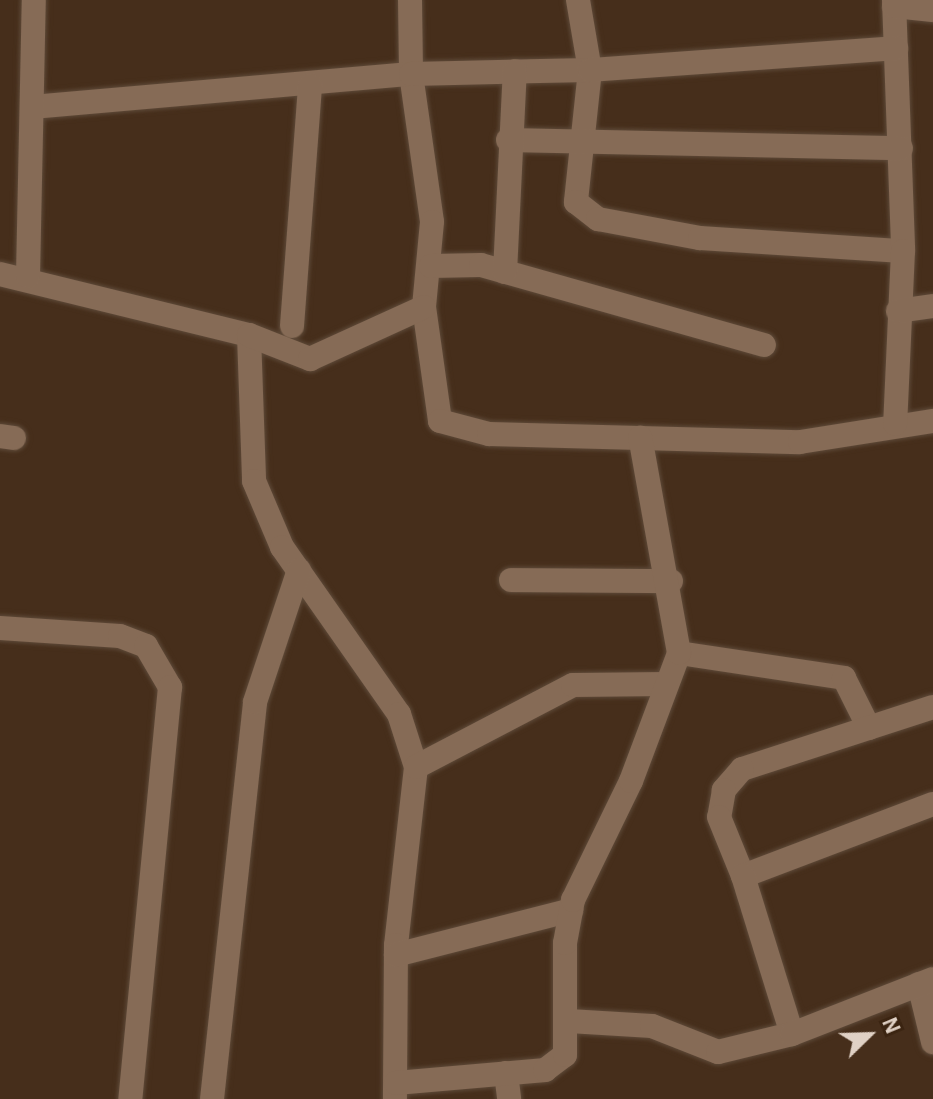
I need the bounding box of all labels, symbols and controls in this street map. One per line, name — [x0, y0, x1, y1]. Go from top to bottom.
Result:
north arrow — [829, 995, 909, 1075]
text: N — [878, 1014, 904, 1037]

